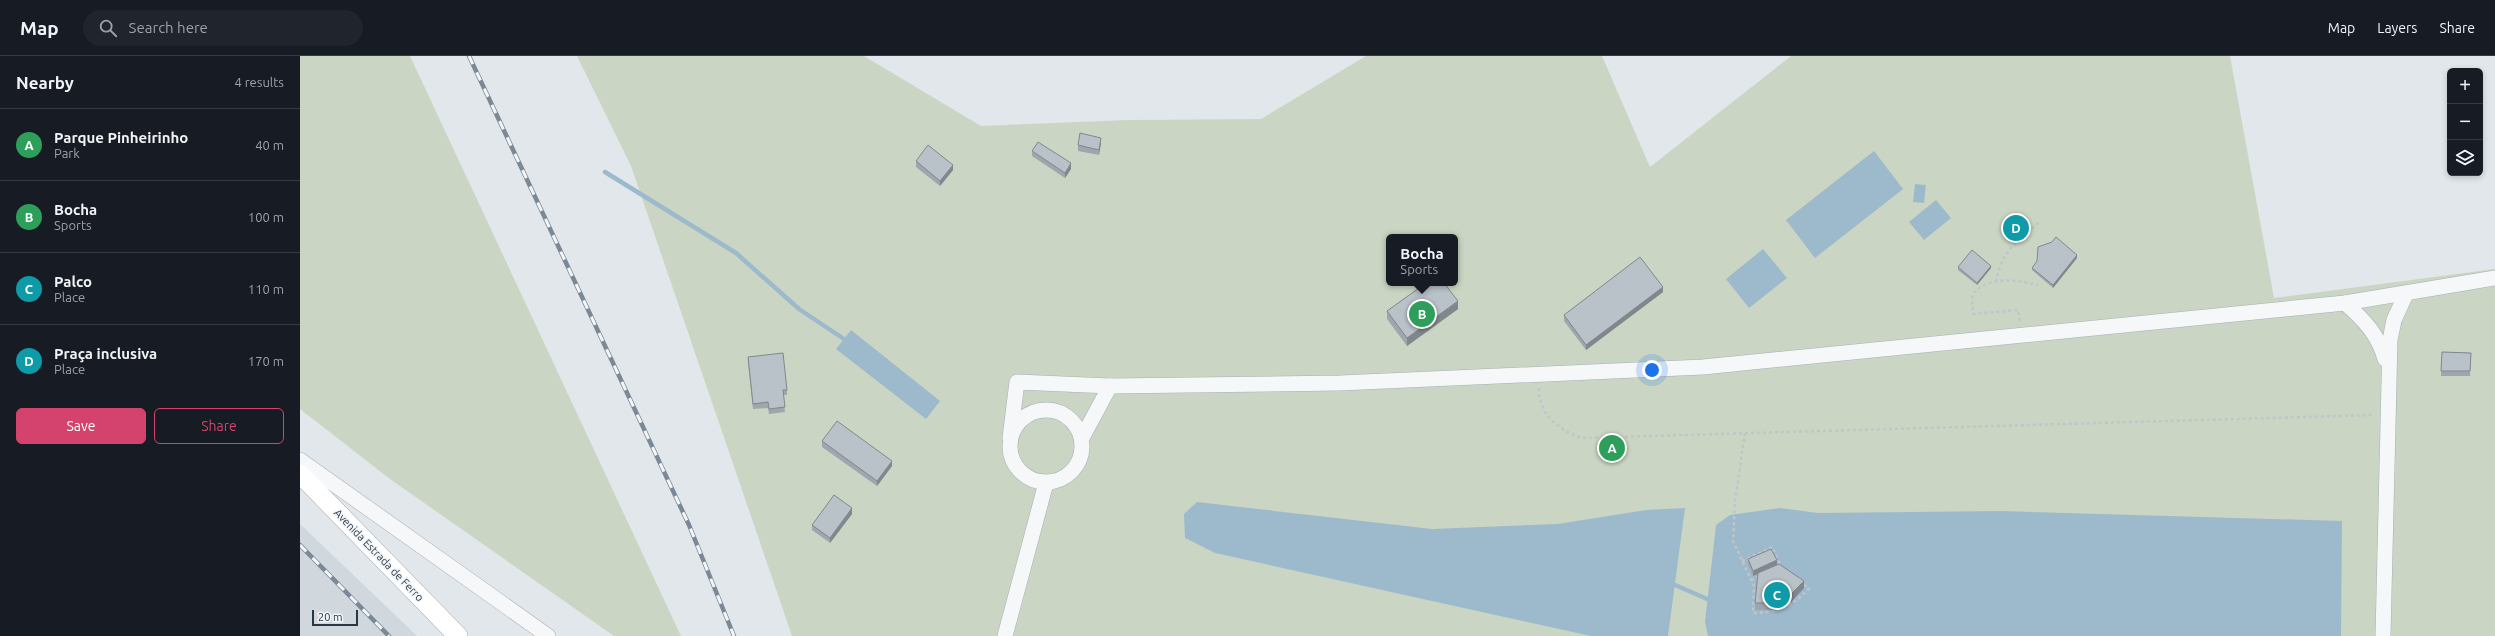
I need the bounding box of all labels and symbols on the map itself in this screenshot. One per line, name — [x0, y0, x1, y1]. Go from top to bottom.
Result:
pin: D — [2003, 213, 2029, 243]
pin: B — [1409, 299, 1435, 329]
your location — [1642, 360, 1662, 380]
pin: A — [1599, 433, 1625, 463]
street label: Avenida Estrada de Ferro — [332, 506, 426, 604]
pin: C — [1764, 580, 1790, 610]
scale bar — [312, 608, 358, 627]

